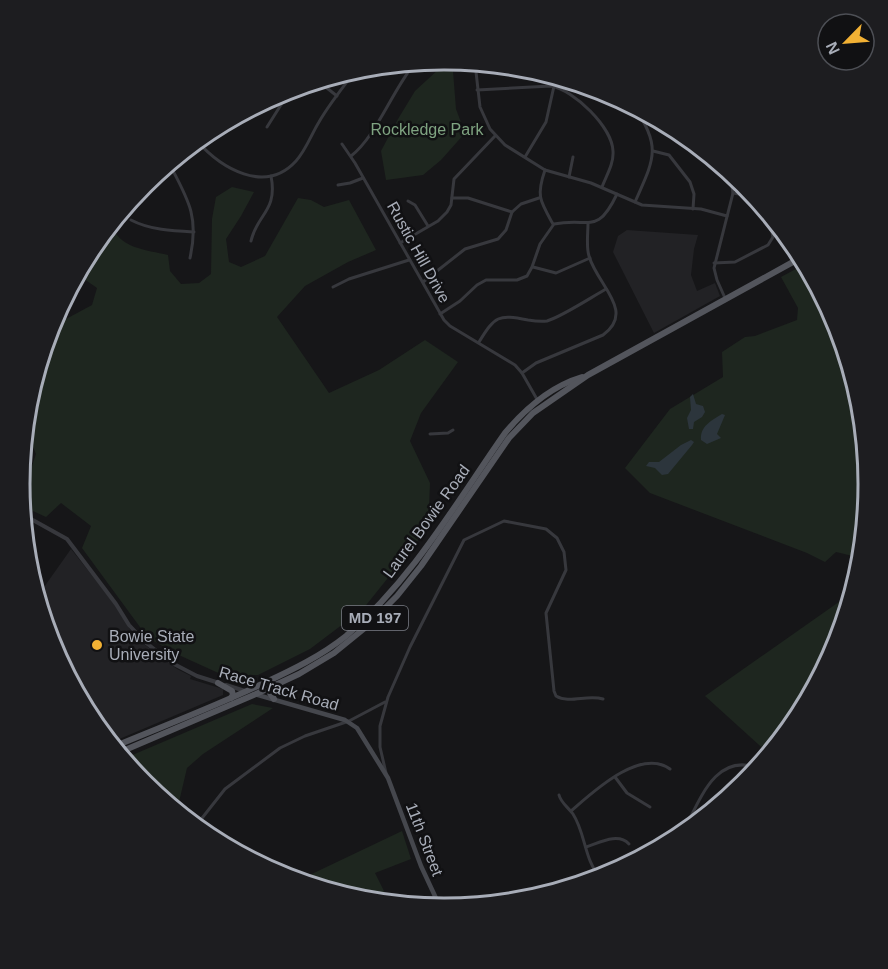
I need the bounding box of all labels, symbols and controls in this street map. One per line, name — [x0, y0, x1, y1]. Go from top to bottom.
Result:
north arrow — [816, 12, 876, 72]
text: N — [823, 39, 843, 57]
park label: Rockledge Park — [371, 121, 484, 138]
street label: Rustic Hill Drive — [384, 199, 453, 306]
street label: Laurel Bowie Road — [380, 462, 473, 581]
road number: MD 197 — [342, 606, 408, 630]
place label: Bowie State University — [109, 628, 194, 663]
marker: Bowie State University — [90, 638, 104, 652]
street label: Race Track Road — [217, 663, 341, 714]
street label: 11th Street — [403, 800, 446, 879]

